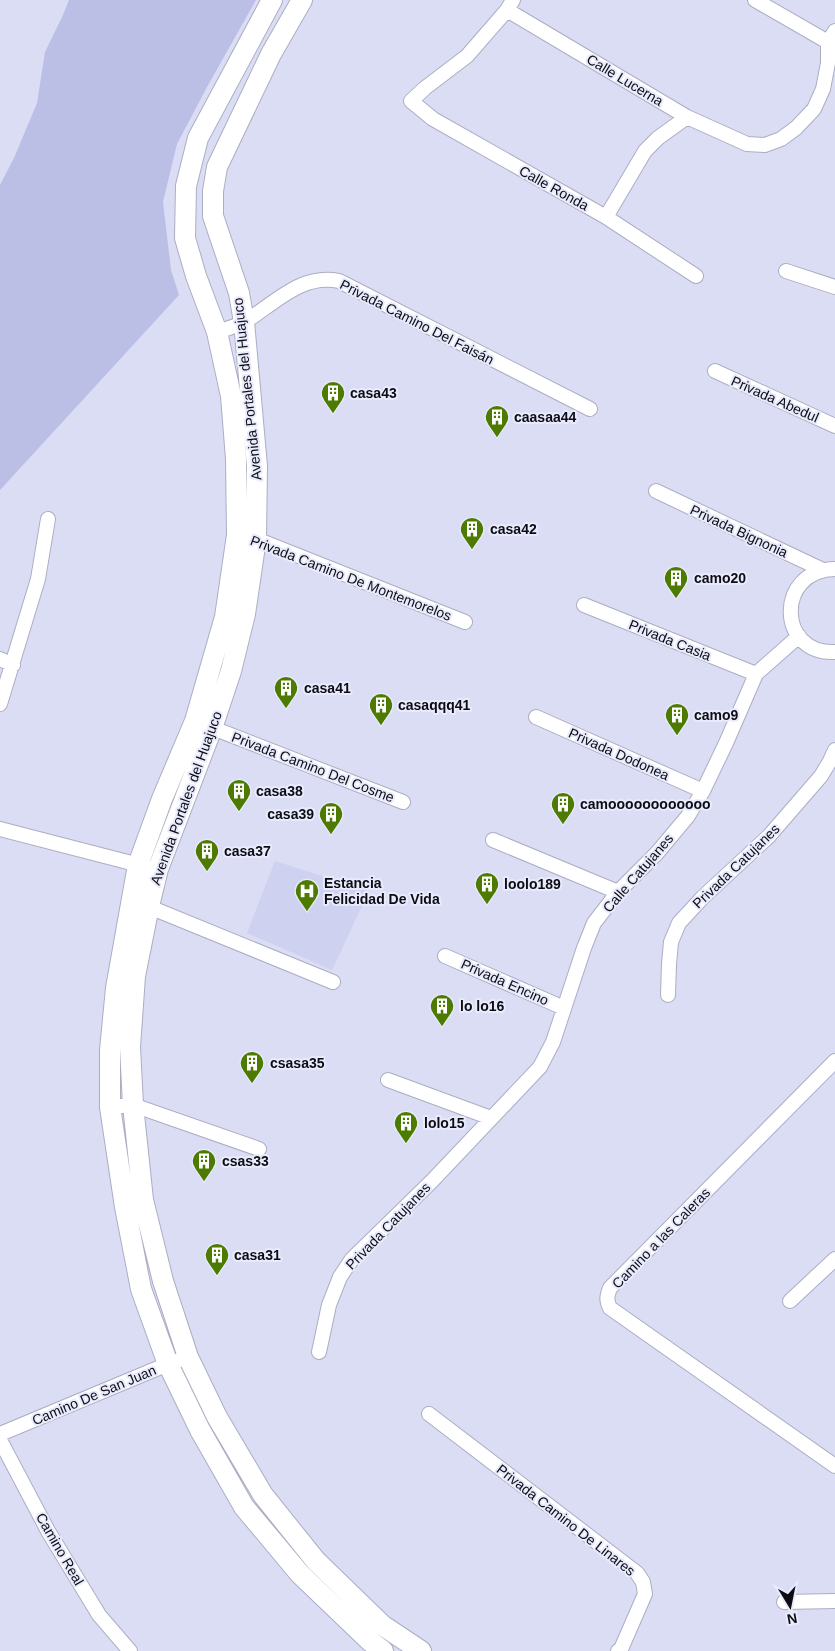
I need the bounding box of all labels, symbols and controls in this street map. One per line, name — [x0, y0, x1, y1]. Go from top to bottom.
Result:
street label: Calle Lucerna — [584, 51, 666, 109]
street label: Calle Ronda — [516, 162, 592, 214]
street label: Privada Camino Del Faisán — [337, 276, 497, 368]
street label: Avenida Portales del Huajuco — [229, 297, 265, 481]
street label: Privada Abedul — [729, 373, 821, 425]
building icon: casa43 — [320, 380, 346, 414]
place label: casa43 — [350, 385, 397, 401]
building icon: caasaa44 — [484, 404, 510, 438]
place label: caasaa44 — [514, 409, 577, 425]
street label: Privada Bignonia — [688, 501, 791, 561]
building icon: casa42 — [459, 516, 485, 550]
place label: casa42 — [490, 521, 537, 537]
street label: Privada Camino De Montemorelos — [248, 532, 454, 624]
building icon: camo20 — [663, 565, 689, 599]
place label: camo20 — [694, 570, 746, 586]
street label: Privada Casia — [627, 616, 714, 664]
building icon: casa41 — [273, 675, 299, 709]
place label: casa41 — [304, 680, 351, 696]
building icon: casaqqq41 — [368, 692, 394, 726]
place label: casaqqq41 — [398, 697, 471, 713]
building icon: camo9 — [664, 702, 690, 736]
place label: camo9 — [694, 707, 739, 723]
street label: Avenida Portales del Huajuco — [147, 709, 225, 887]
street label: Privada Dodonea — [566, 725, 672, 783]
street label: Privada Camino Del Cosme — [230, 729, 397, 805]
building icon: casa38 — [226, 778, 252, 812]
place label: casa38 — [256, 783, 303, 799]
building icon: camoooooooooooo — [550, 791, 576, 825]
place label: camoooooooooooo — [580, 796, 711, 812]
building icon: casa39 — [318, 801, 344, 835]
place label: casa39 — [267, 806, 314, 822]
street label: Privada Catujanes — [689, 821, 783, 911]
street label: Calle Catujanes — [600, 830, 676, 916]
building icon: casa37 — [194, 838, 220, 872]
place label: casa37 — [224, 843, 271, 859]
building icon: loolo189 — [474, 871, 500, 905]
place label: Estancia Felicidad De Vida — [324, 875, 440, 907]
place label: loolo189 — [504, 876, 561, 892]
hospital icon: Estancia Felicidad De Vida — [294, 878, 320, 912]
street label: Privada Encino — [459, 956, 551, 1009]
building icon: lo lo16 — [429, 993, 455, 1027]
place label: lo lo16 — [460, 998, 505, 1014]
building icon: csasa35 — [239, 1050, 265, 1084]
place label: csasa35 — [270, 1055, 325, 1071]
building icon: lolo15 — [393, 1110, 419, 1144]
place label: lolo15 — [424, 1115, 465, 1131]
building icon: csas33 — [191, 1148, 217, 1182]
place label: csas33 — [222, 1153, 269, 1169]
street label: Privada Catujanes — [343, 1179, 433, 1273]
street label: Camino a las Caleras — [609, 1184, 713, 1292]
building icon: casa31 — [204, 1242, 230, 1276]
place label: casa31 — [234, 1247, 281, 1263]
street label: Camino De San Juan — [30, 1362, 158, 1428]
street label: Privada Camino De Linares — [494, 1461, 638, 1579]
street label: Camino Real — [33, 1510, 87, 1588]
north arrow — [765, 1581, 815, 1631]
text: N — [786, 1610, 799, 1628]

